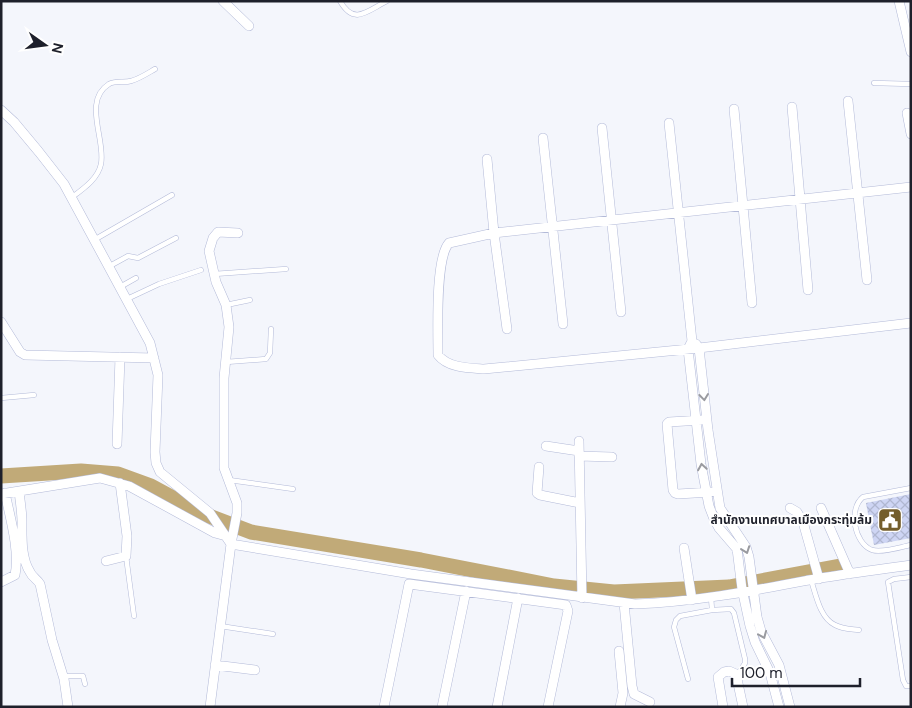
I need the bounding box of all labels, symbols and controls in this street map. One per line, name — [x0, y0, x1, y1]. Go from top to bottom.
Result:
north arrow — [20, 20, 70, 70]
text: N — [48, 41, 68, 55]
one-way arrow — [698, 393, 709, 401]
one-way arrow — [698, 463, 708, 472]
public building icon: สำนักงานเทศบาลเมืองกระทุ่มล้ม — [877, 507, 903, 533]
place label: สำนักงานเทศบาลเมืองกระทุ่มล้ม — [711, 512, 872, 528]
one-way arrow — [740, 545, 750, 554]
one-way arrow — [757, 630, 768, 639]
scale bar — [732, 656, 860, 688]
text: 100 m — [740, 663, 783, 683]

